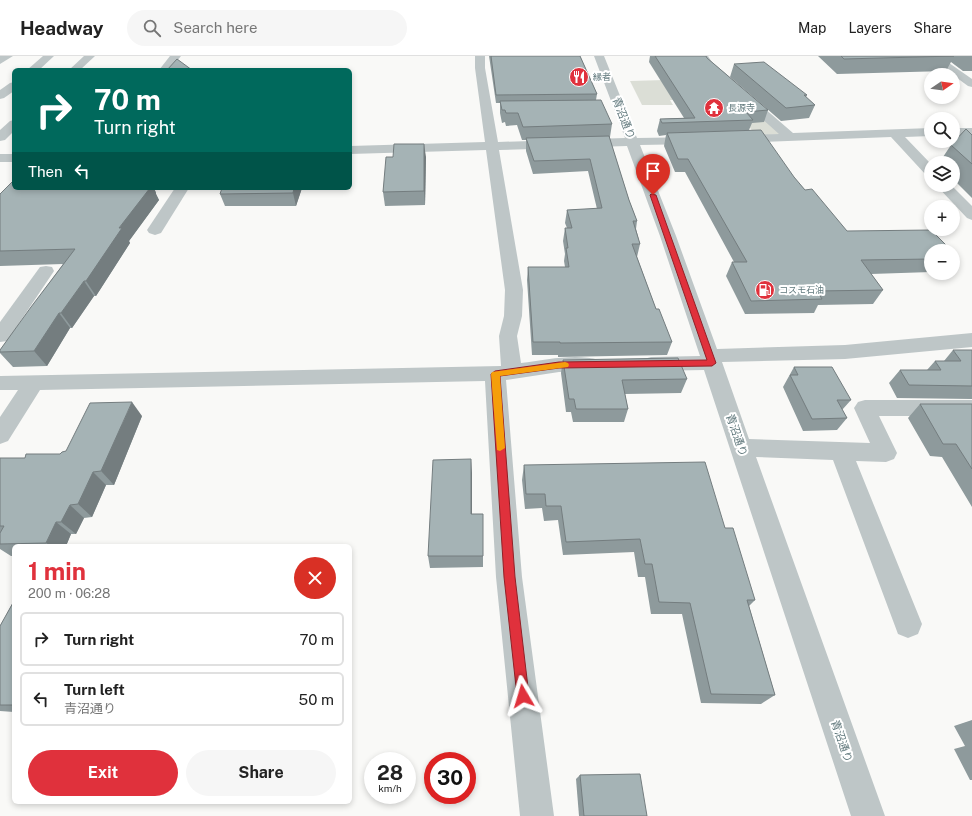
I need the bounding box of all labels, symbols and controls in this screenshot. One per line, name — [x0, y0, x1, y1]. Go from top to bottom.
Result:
search box — [127, 10, 407, 46]
text: Headway — [20, 17, 103, 39]
icon: search — [141, 17, 163, 39]
text: Search here — [173, 19, 258, 36]
text: Map — [798, 20, 826, 36]
text: Layers — [848, 20, 892, 36]
text: Share — [914, 20, 952, 36]
restaurant icon: 縁者 — [568, 66, 590, 88]
north arrow — [924, 68, 960, 104]
map controls — [924, 68, 960, 280]
place label: 縁者 — [593, 71, 611, 82]
text: 70 m — [94, 83, 161, 116]
icon: right — [28, 84, 80, 136]
street label: 青沼通り — [611, 95, 637, 141]
temple icon: 長源寺 — [703, 97, 725, 119]
place label: 長源寺 — [728, 102, 755, 113]
button: search — [924, 112, 960, 148]
text: Turn right — [94, 117, 176, 138]
pin — [636, 154, 670, 195]
button: layers — [924, 156, 960, 192]
icon: left — [71, 160, 93, 182]
icon: arrive — [642, 160, 664, 182]
text: Then — [28, 163, 63, 180]
button: + — [924, 200, 960, 236]
button: − — [924, 244, 960, 280]
fuel station icon: コスモ石油 — [754, 279, 776, 301]
place label: コスモ石油 — [779, 284, 824, 295]
street label: 青沼通り — [724, 412, 750, 458]
text: 1 min — [28, 557, 86, 585]
button: close — [294, 557, 336, 599]
text: 200 m · 06:28 — [28, 586, 111, 601]
icon: right — [30, 628, 52, 650]
text: Turn right — [64, 631, 134, 648]
text: 70 m — [299, 631, 334, 648]
position arrow — [502, 675, 544, 717]
text: Turn left — [64, 681, 125, 698]
icon: left — [30, 688, 52, 710]
text: 50 m — [299, 691, 334, 708]
text: 青沼通り — [64, 701, 116, 716]
street label: 青沼通り — [829, 718, 855, 764]
button: Exit — [28, 750, 178, 796]
button: Share — [186, 750, 336, 796]
speed limit sign: 30 — [424, 752, 476, 804]
text: 28 — [377, 761, 403, 785]
text: km/h — [378, 782, 402, 794]

